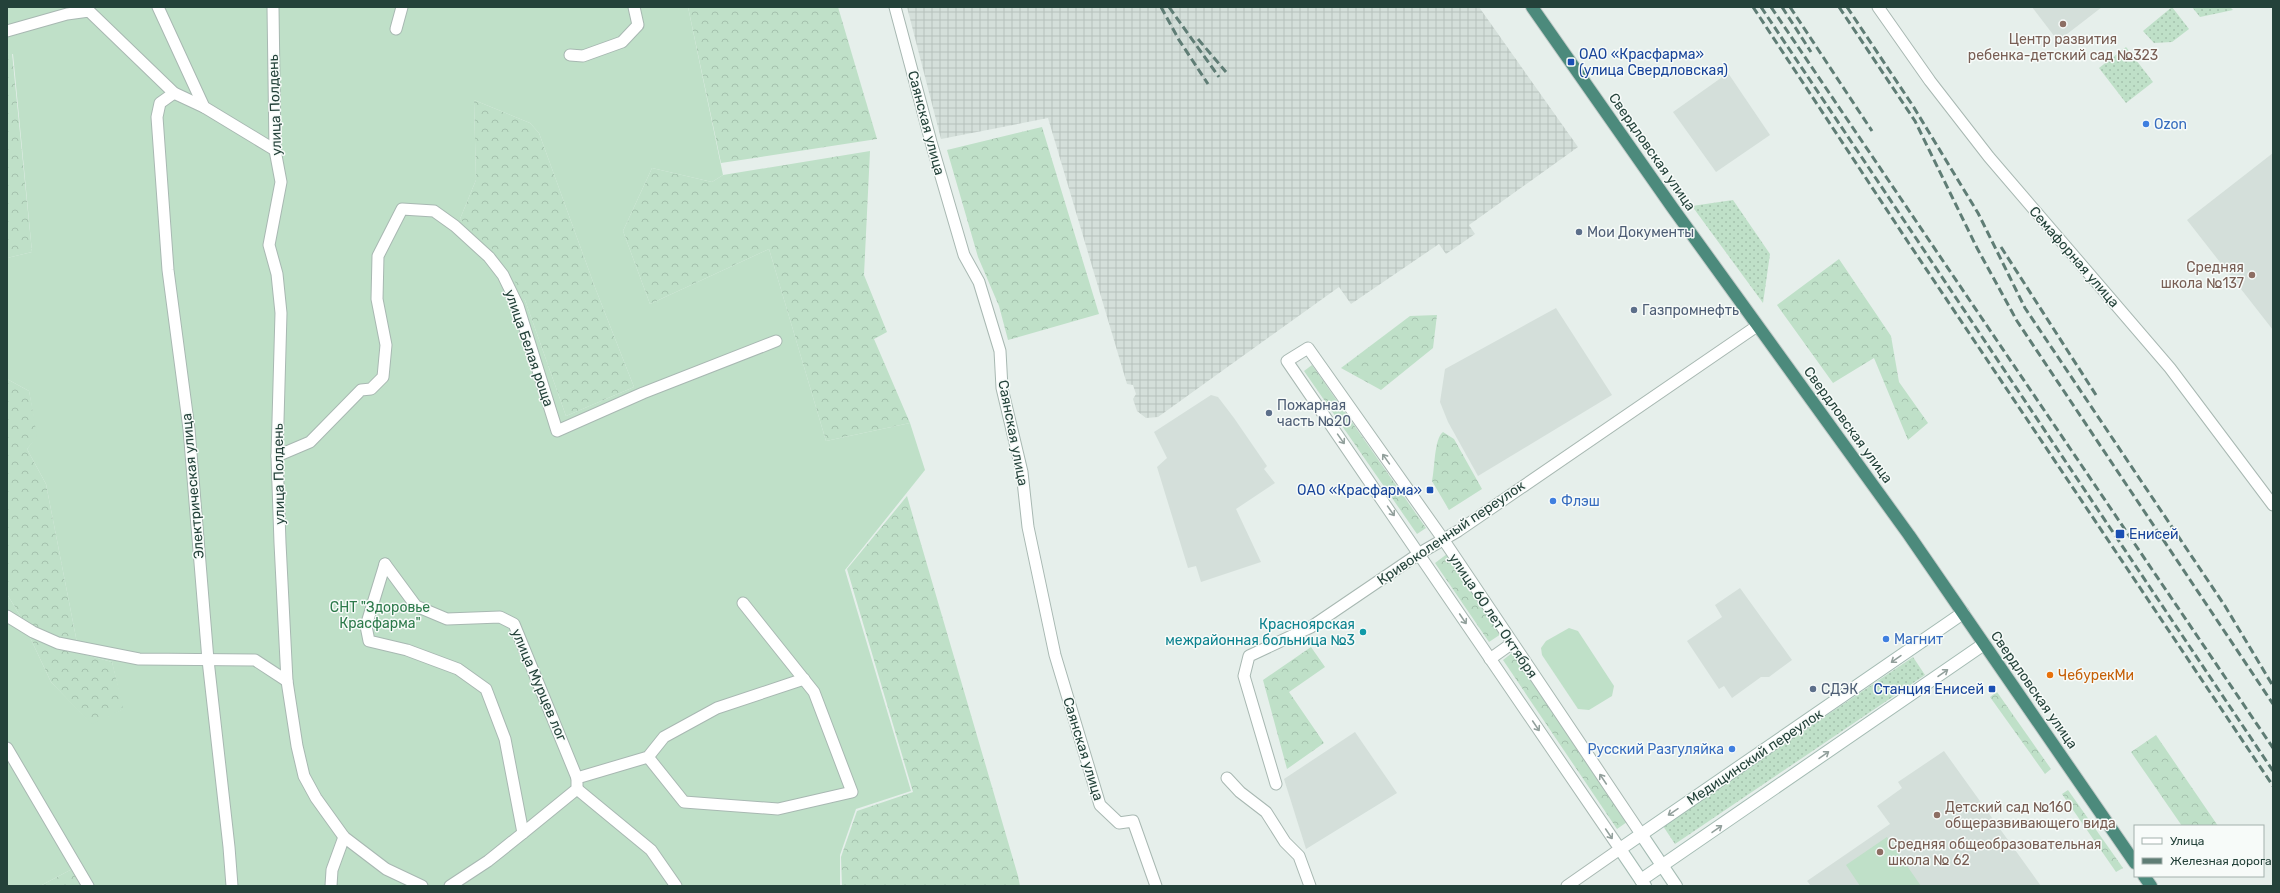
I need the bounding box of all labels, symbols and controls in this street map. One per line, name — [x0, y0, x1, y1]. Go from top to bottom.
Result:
marker: Центр развития ребенка-детский сад №323 — [2058, 19, 2068, 29]
place label: Центр развития ребенка-детский сад №323 — [1968, 31, 2158, 64]
place label: ОАО «Красфарма» (улица Свердловская) — [1579, 46, 1728, 79]
street label: улица Полдень — [265, 54, 285, 156]
marker: ОАО «Красфарма» (улица Свердловская) — [1566, 57, 1576, 67]
street label: Саянская улица — [904, 69, 948, 177]
street label: Свердловская улица — [1605, 90, 1699, 214]
place label: Ozon — [2154, 116, 2187, 133]
marker: Ozon — [2141, 119, 2151, 129]
street label: Семафорная улица — [2025, 203, 2123, 311]
place label: Мои Документы — [1587, 224, 1694, 241]
marker: Мои Документы — [1574, 227, 1584, 237]
place label: Средняя школа №137 — [2161, 259, 2244, 292]
marker: Средняя школа №137 — [2247, 270, 2257, 280]
street label: улица Белая роща — [501, 287, 557, 409]
place label: Газпромнефть — [1642, 302, 1739, 319]
marker: Газпромнефть — [1629, 305, 1639, 315]
street label: Свердловская улица — [1800, 363, 1896, 487]
street label: Саянская улица — [994, 379, 1032, 487]
place label: Пожарная часть №20 — [1277, 397, 1351, 430]
marker: Пожарная часть №20 — [1264, 408, 1274, 418]
street label: Электрическая улица — [178, 412, 208, 560]
street label: улица Полдень — [270, 423, 288, 525]
one-way arrow — [1337, 434, 1345, 445]
one-way arrow — [1382, 453, 1390, 464]
street label: Кривоколенный переулок — [1374, 477, 1529, 589]
place label: ОАО «Красфарма» — [1297, 482, 1422, 499]
marker: ОАО «Красфарма» — [1425, 485, 1435, 495]
place label: Флэш — [1561, 493, 1600, 510]
marker: Флэш — [1548, 496, 1558, 506]
one-way arrow — [1387, 505, 1395, 516]
place label: Енисей — [2129, 526, 2179, 543]
marker: Енисей — [2114, 528, 2126, 540]
street label: улица 60 лет Октября — [1445, 550, 1541, 682]
park label: СНТ "Здоровье Красфарма" — [330, 599, 430, 632]
one-way arrow — [1459, 613, 1468, 624]
place label: Красноярская межрайонная больница №3 — [1165, 616, 1355, 649]
street label: улица Мурцев лог — [508, 626, 570, 744]
marker: Красноярская межрайонная больница №3 — [1358, 627, 1368, 637]
street label: Свердловская улица — [1987, 628, 2081, 752]
place label: Магнит — [1894, 631, 1943, 648]
marker: Магнит — [1881, 634, 1891, 644]
one-way arrow — [1891, 655, 1902, 663]
place label: ЧебурекМи — [2058, 667, 2134, 684]
one-way arrow — [1937, 668, 1948, 677]
marker: ЧебурекМи — [2045, 670, 2055, 680]
place label: СДЭК — [1821, 681, 1858, 698]
place label: Станция Енисей — [1873, 681, 1984, 698]
marker: СДЭК — [1808, 684, 1818, 694]
marker: Станция Енисей — [1987, 684, 1997, 694]
street label: Саянская улица — [1059, 695, 1107, 803]
street label: Медицинский переулок — [1684, 705, 1827, 809]
one-way arrow — [1532, 721, 1540, 732]
place label: Русский Разгуляйка — [1587, 741, 1724, 758]
marker: Русский Разгуляйка — [1727, 744, 1737, 754]
one-way arrow — [1819, 751, 1830, 759]
one-way arrow — [1599, 774, 1607, 785]
place label: Детский сад №160 общеразвивающего вида — [1945, 799, 2116, 832]
one-way arrow — [1668, 808, 1679, 816]
marker: Детский сад №160 общеразвивающего вида — [1932, 810, 1942, 820]
one-way arrow — [1712, 825, 1723, 833]
legend — [2134, 825, 2264, 877]
one-way arrow — [1605, 828, 1613, 839]
text: Улица — [2170, 834, 2204, 848]
place label: Средняя общеобразовательная школа № 62 — [1888, 836, 2102, 869]
marker: Средняя общеобразовательная школа № 62 — [1875, 847, 1885, 857]
text: Железная дорога — [2170, 854, 2272, 868]

